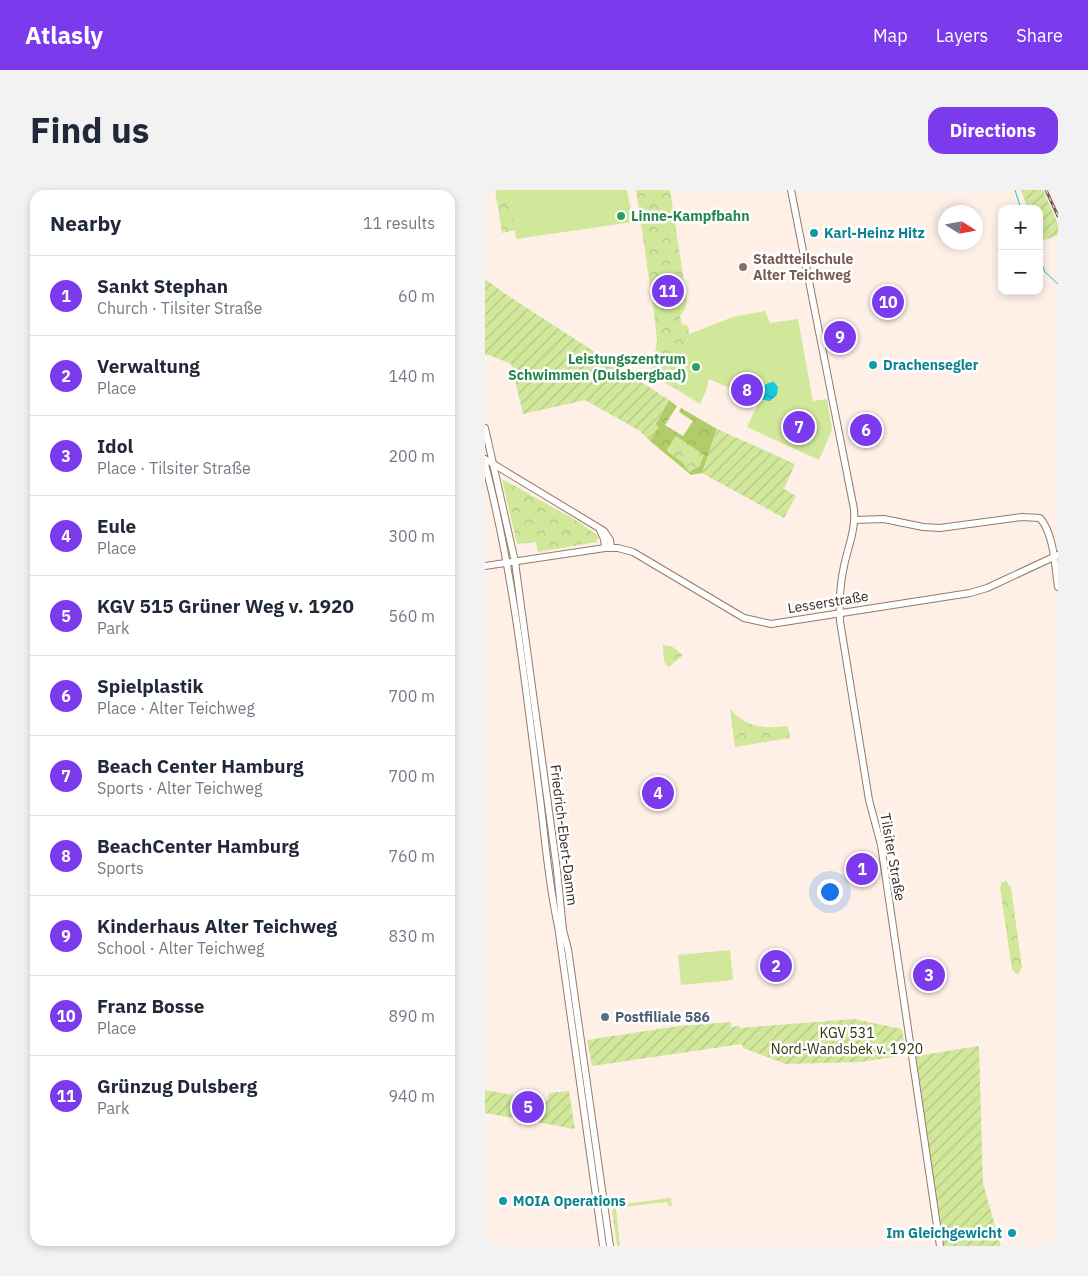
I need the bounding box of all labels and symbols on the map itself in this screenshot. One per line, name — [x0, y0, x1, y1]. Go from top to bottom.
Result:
north arrow — [938, 205, 983, 250]
place label: Linne-Kampfbahn — [631, 207, 750, 225]
marker: Linne-Kampfbahn — [615, 210, 627, 222]
place label: Karl-Heinz Hitz — [824, 224, 925, 242]
marker: Karl-Heinz Hitz — [808, 227, 820, 239]
place label: Stadtteilschule Alter Teichweg — [753, 250, 853, 284]
marker: Stadtteilschule Alter Teichweg — [737, 261, 749, 273]
pin: 11 — [652, 272, 684, 310]
pin: 10 — [872, 283, 904, 321]
pin: 9 — [824, 318, 856, 356]
place label: Leistungszentrum Schwimmen (Dulsbergbad) — [508, 350, 686, 384]
place label: Drachensegler — [883, 356, 979, 374]
marker: Drachensegler — [867, 359, 879, 371]
marker: Leistungszentrum Schwimmen (Dulsbergbad) — [690, 361, 702, 373]
pin: 8 — [731, 371, 763, 409]
pin: 7 — [783, 408, 815, 446]
pin: 6 — [850, 411, 882, 449]
street label: Lesserstraße — [786, 587, 870, 617]
street label: Friedrich-Ebert-Damm — [546, 763, 582, 907]
pin: 4 — [642, 774, 674, 812]
street label: Tilsiter Straße — [876, 812, 910, 903]
pin: 1 — [846, 850, 878, 888]
your location — [817, 879, 843, 905]
pin: 2 — [760, 947, 792, 985]
pin: 3 — [913, 956, 945, 994]
place label: Postfiliale 586 — [615, 1008, 710, 1026]
marker: Postfiliale 586 — [599, 1011, 611, 1023]
park label: KGV 531 Nord-Wandsbek v. 1920 — [771, 1024, 923, 1058]
pin: 5 — [512, 1088, 544, 1126]
place label: MOIA Operations — [513, 1192, 626, 1210]
marker: MOIA Operations — [497, 1195, 509, 1207]
place label: Im Gleichgewicht — [886, 1224, 1002, 1242]
marker: Im Gleichgewicht — [1006, 1227, 1018, 1239]

